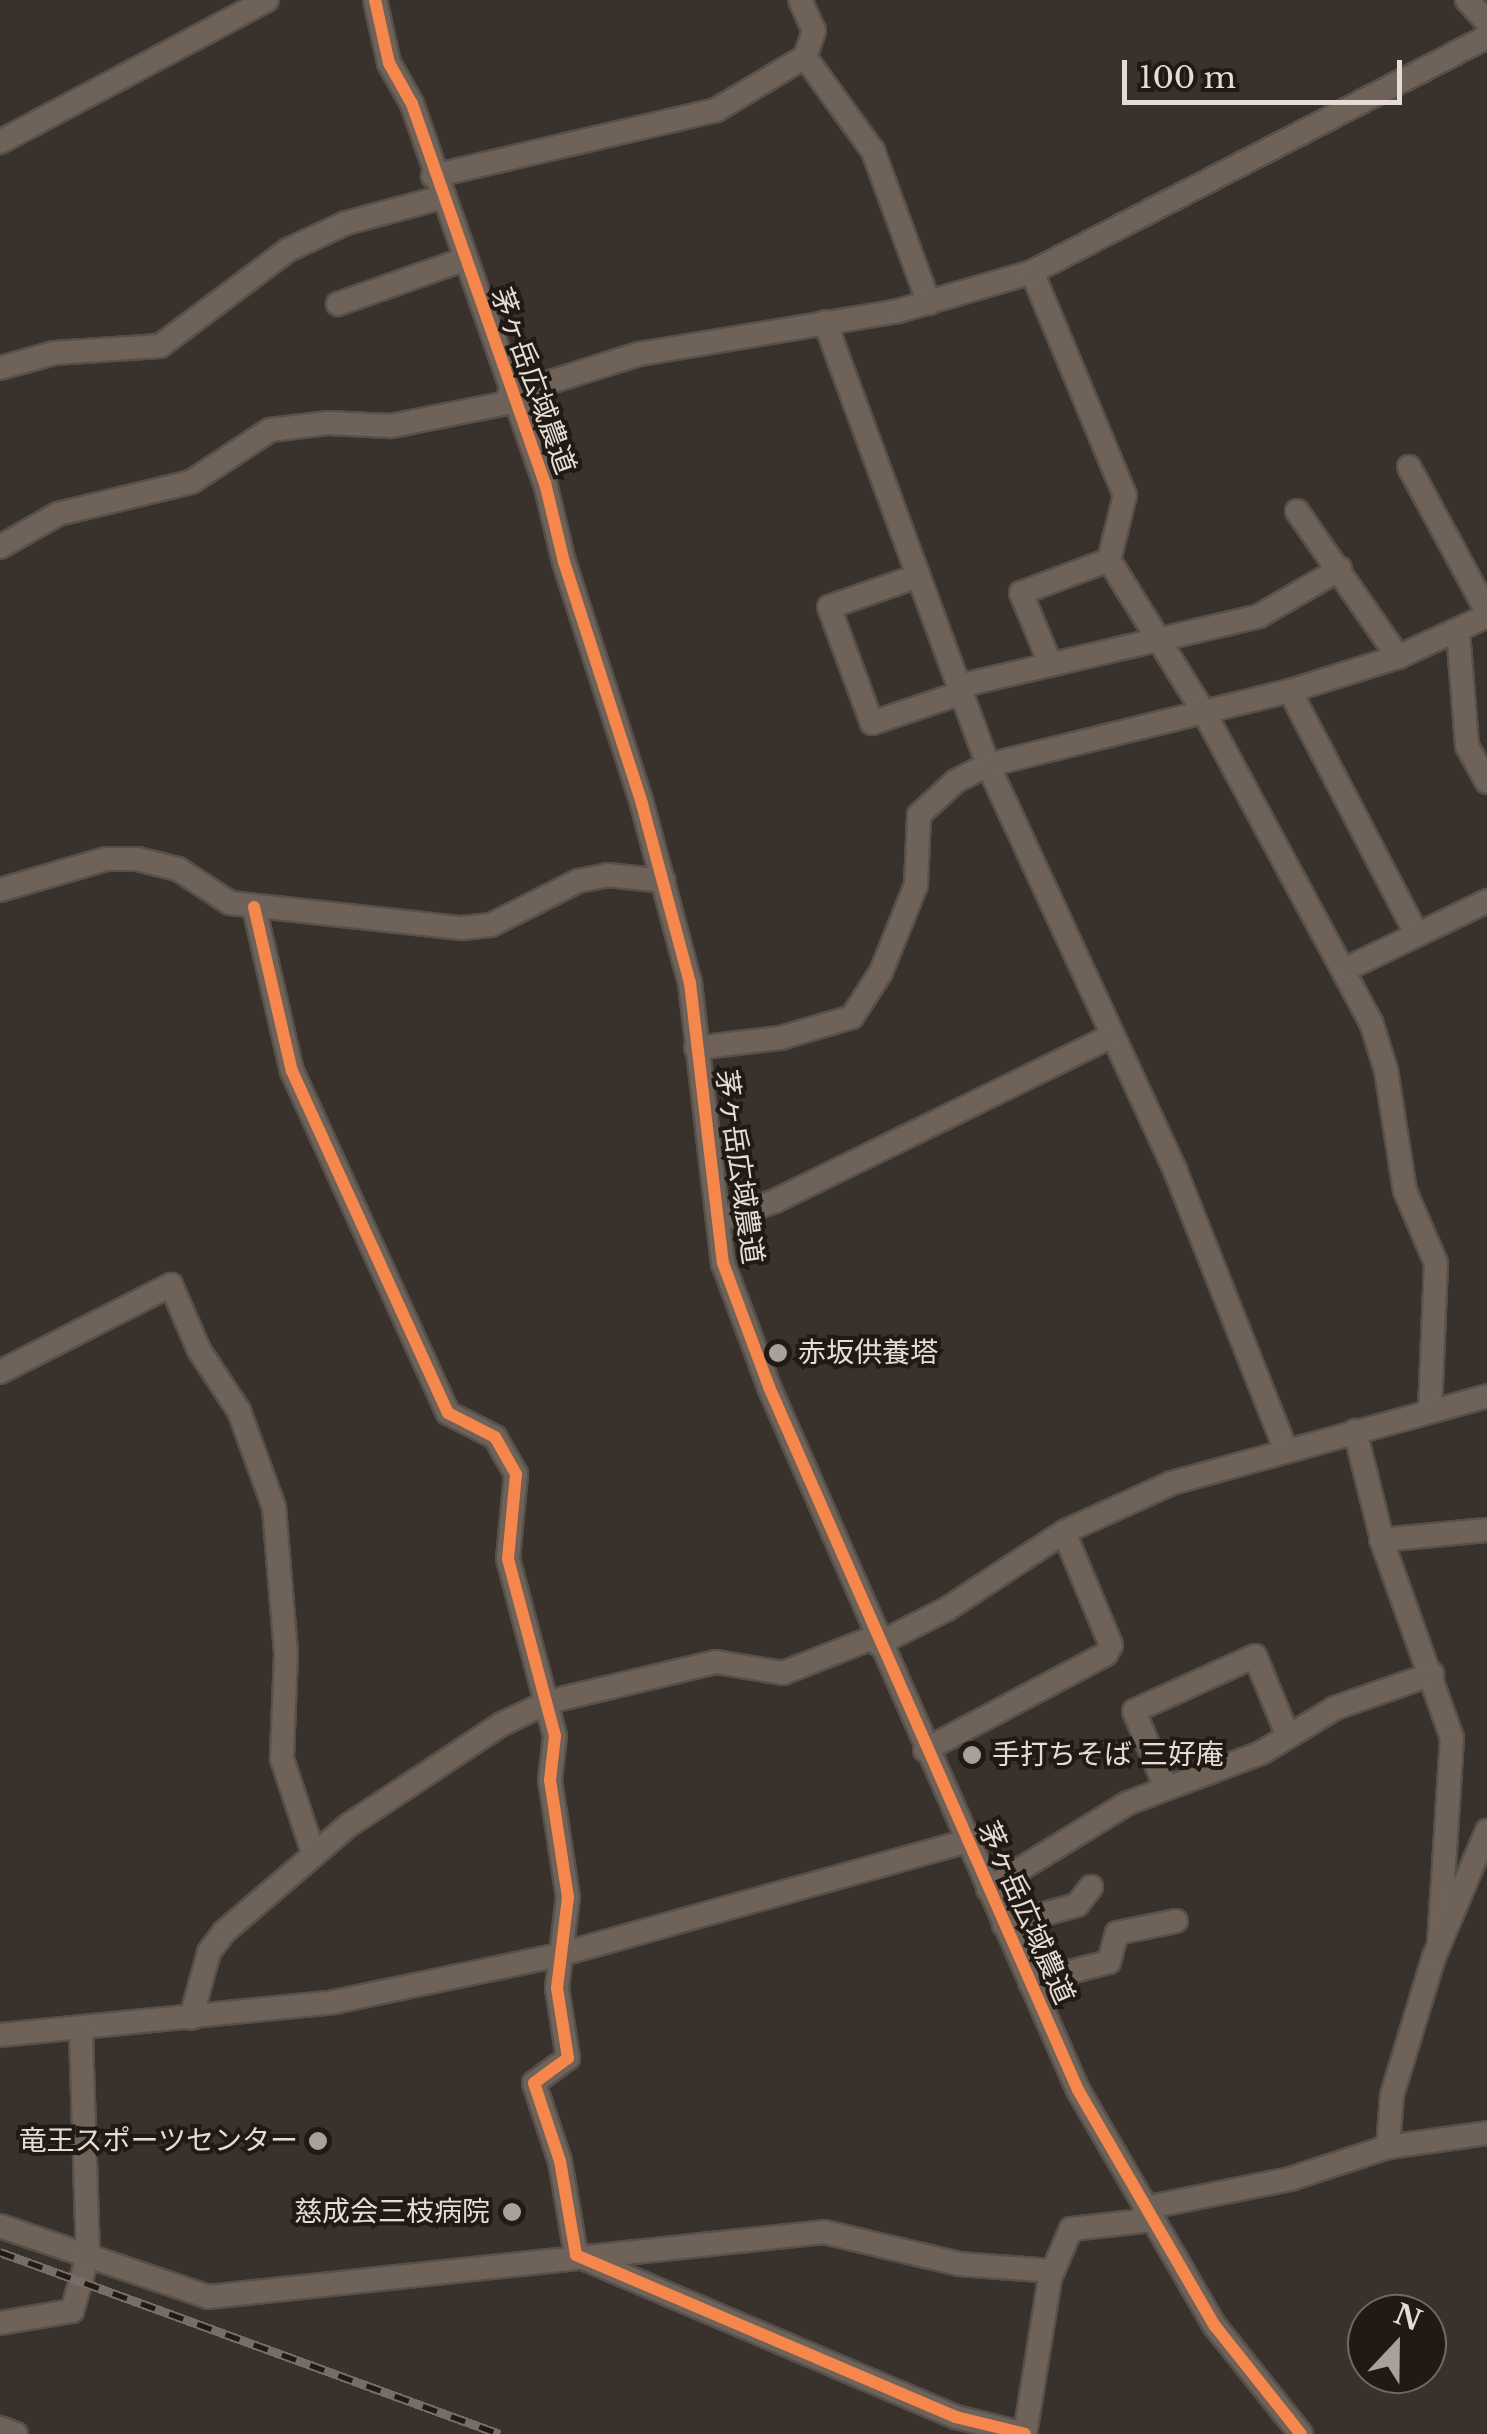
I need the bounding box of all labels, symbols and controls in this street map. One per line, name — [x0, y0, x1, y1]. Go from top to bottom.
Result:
scale bar — [1127, 40, 1407, 102]
text: 100 m — [1139, 59, 1236, 96]
street label: 茅ヶ岳広域農道 — [484, 283, 582, 479]
street label: 茅ヶ岳広域農道 — [709, 1068, 769, 1266]
place label: 赤坂供養塔 — [798, 1336, 938, 1370]
marker: 赤坂供養塔 — [767, 1342, 789, 1364]
place label: 手打ちそば 三好庵 — [992, 1738, 1224, 1772]
marker: 手打ちそば 三好庵 — [961, 1744, 983, 1766]
street label: 茅ヶ岳広域農道 — [971, 1817, 1081, 2009]
place label: 竜王スポーツセンター — [18, 2124, 298, 2158]
marker: 竜王スポーツセンター — [307, 2130, 329, 2152]
place label: 慈成会三枝病院 — [294, 2195, 490, 2229]
marker: 慈成会三枝病院 — [499, 2199, 525, 2225]
north arrow — [1347, 2294, 1447, 2394]
text: N — [1389, 2296, 1426, 2339]

